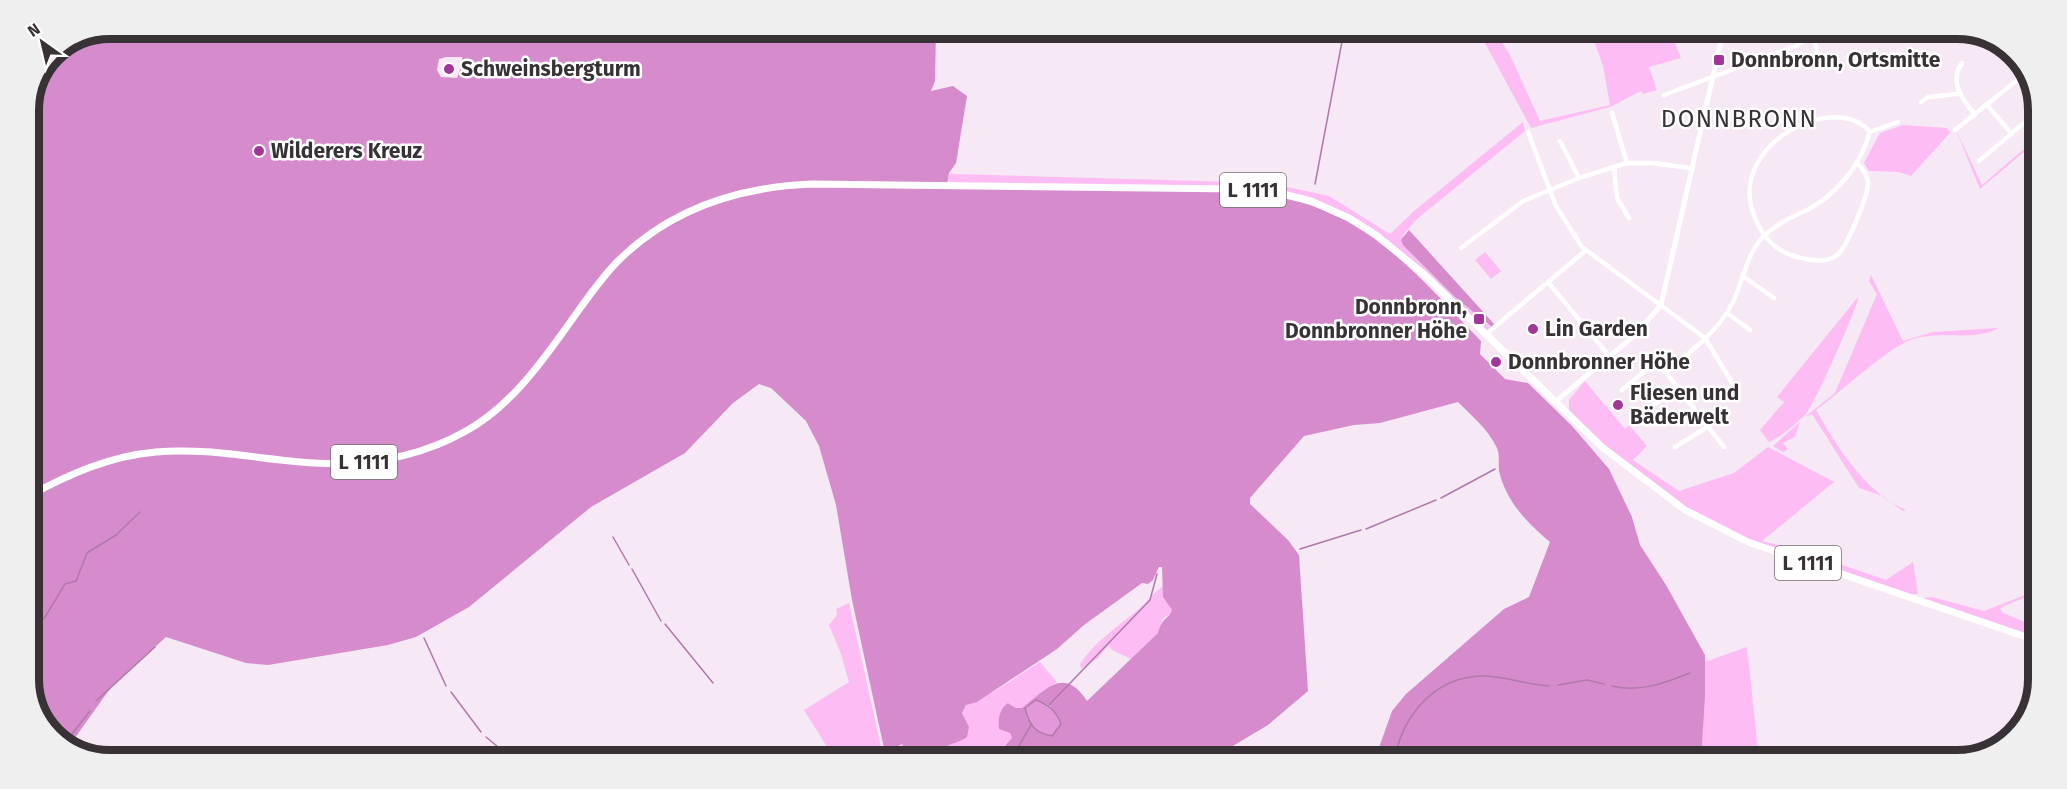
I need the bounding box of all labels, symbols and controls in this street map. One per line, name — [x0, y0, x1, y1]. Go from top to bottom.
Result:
north arrow — [12, 12, 72, 72]
text: N — [24, 19, 44, 41]
place label: Donnbronn, Ortsmitte — [1731, 47, 1941, 73]
marker: Donnbronn, Ortsmitte — [1712, 53, 1726, 67]
place label: Schweinsbergturm — [461, 56, 641, 82]
marker: Schweinsbergturm — [442, 62, 456, 76]
district label: DONNBRONN — [1661, 105, 1817, 133]
place label: Wilderers Kreuz — [271, 138, 422, 164]
marker: Wilderers Kreuz — [252, 144, 266, 158]
road number: L 1111 — [1220, 173, 1286, 207]
place label: Donnbronn, Donnbronner Höhe — [1285, 294, 1467, 344]
marker: Donnbronn, Donnbronner Höhe — [1472, 312, 1486, 326]
place label: Lin Garden — [1545, 316, 1648, 342]
marker: Lin Garden — [1526, 322, 1540, 336]
place label: Donnbronner Höhe — [1508, 349, 1690, 375]
marker: Donnbronner Höhe — [1489, 355, 1503, 369]
place label: Fliesen und Bäderwelt — [1630, 380, 1739, 430]
marker: Fliesen und Bäderwelt — [1611, 398, 1625, 412]
road number: L 1111 — [331, 445, 397, 479]
road number: L 1111 — [1775, 546, 1841, 580]

